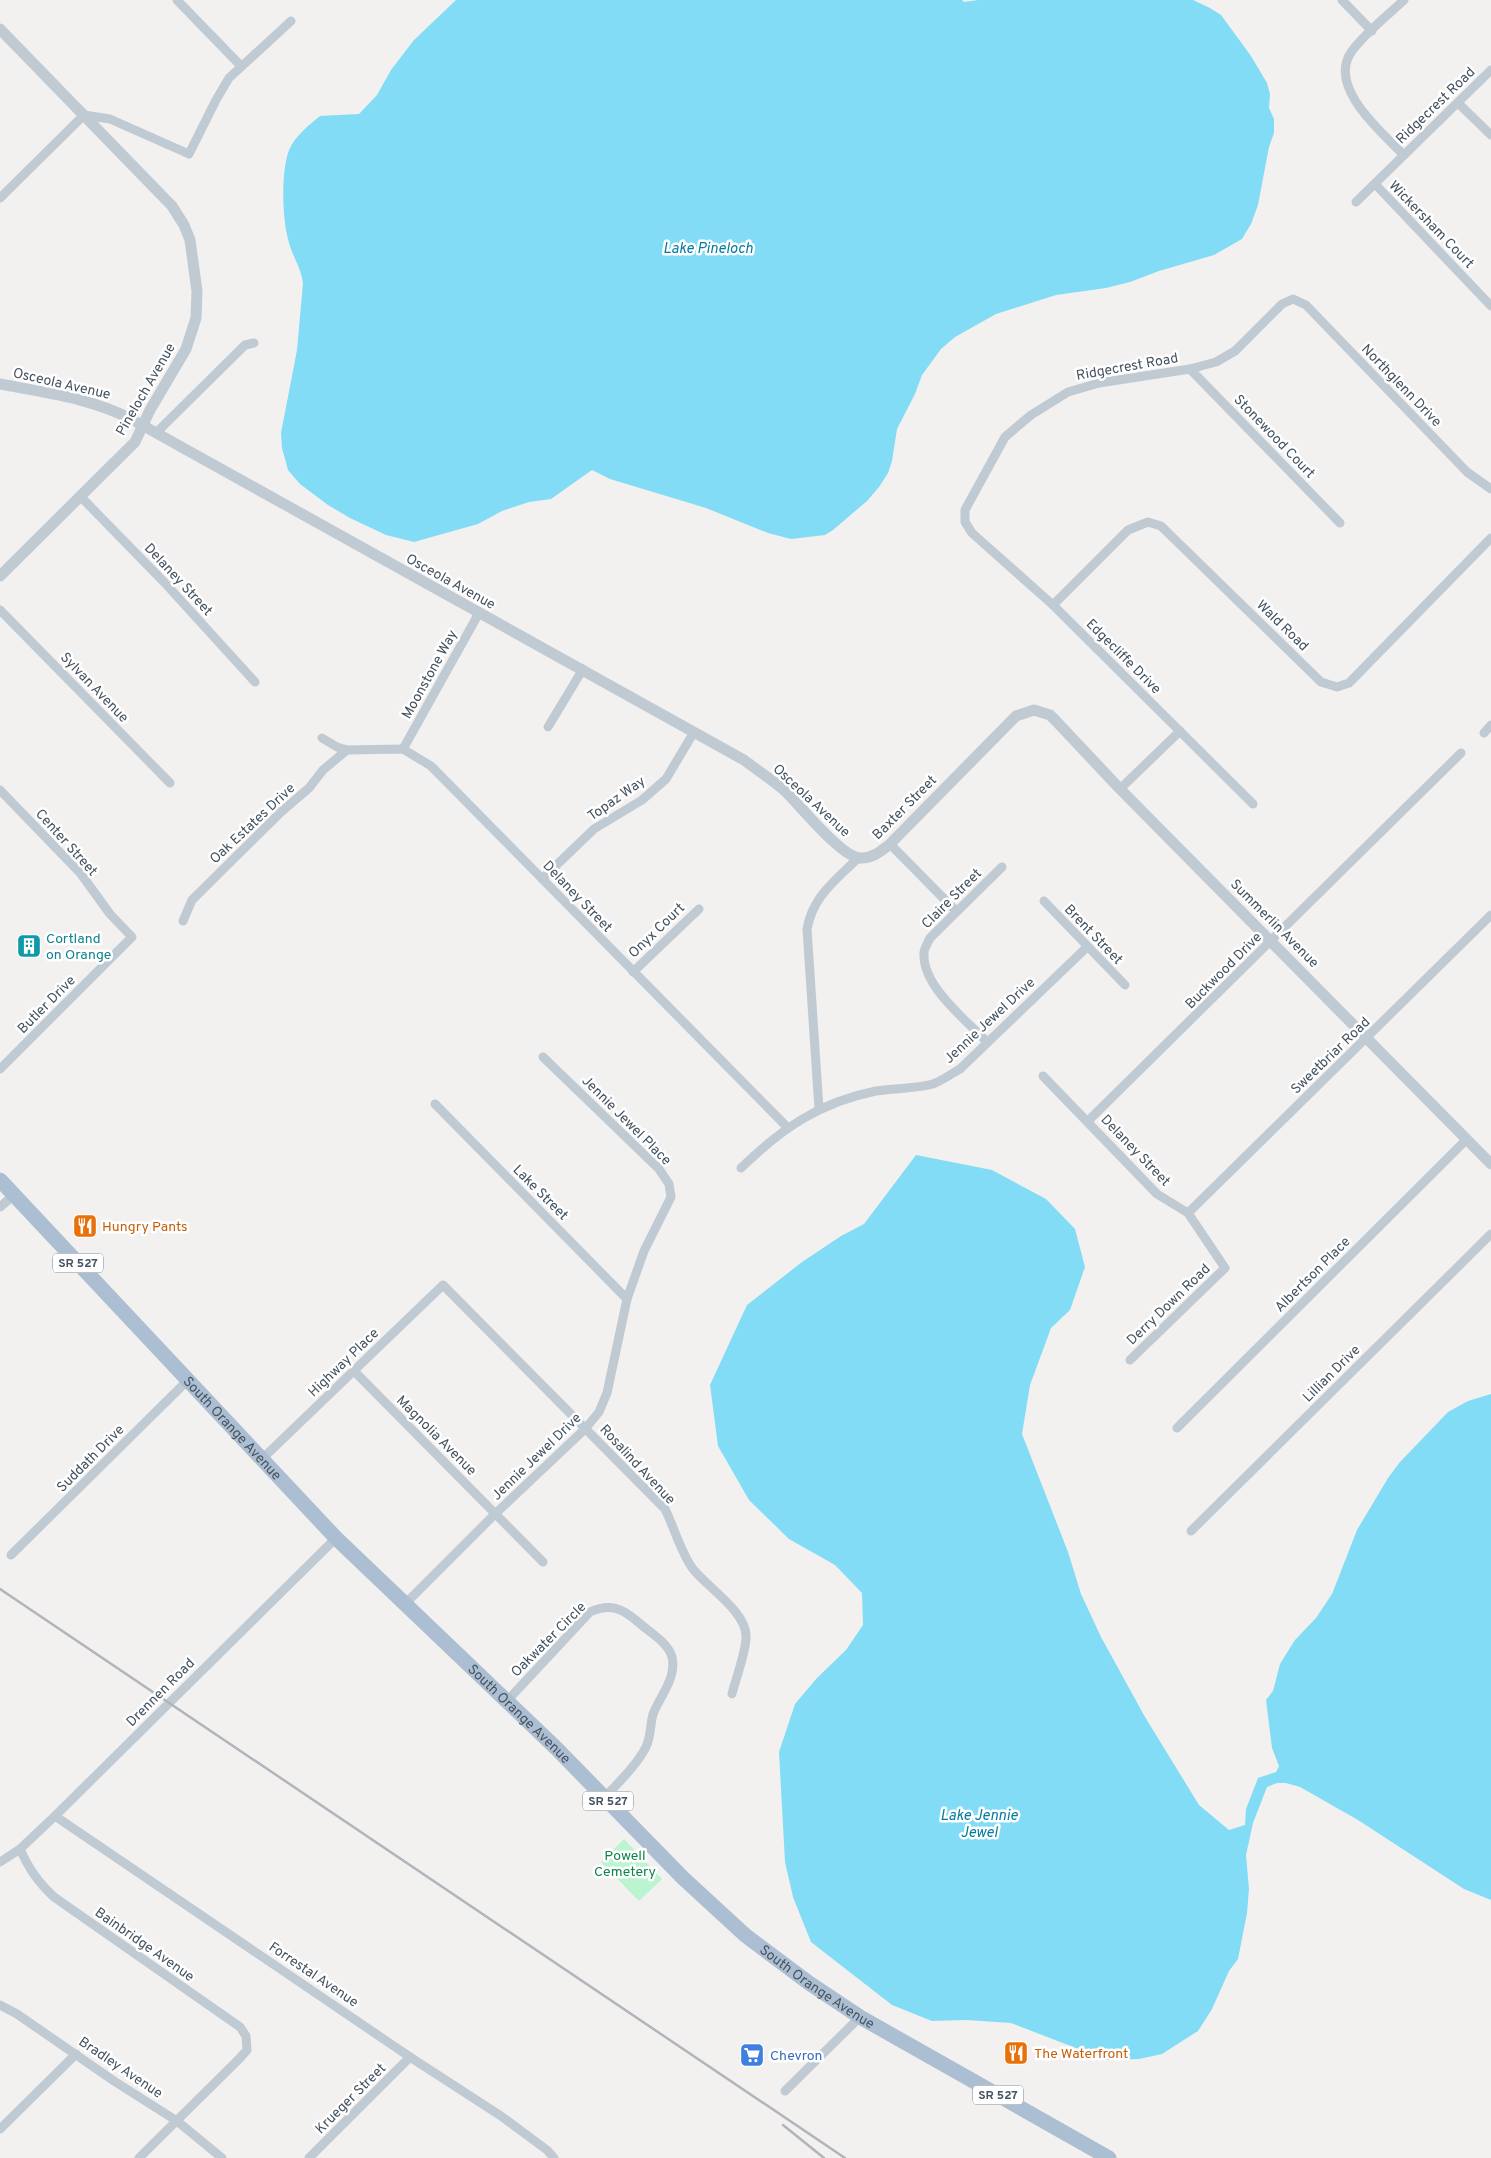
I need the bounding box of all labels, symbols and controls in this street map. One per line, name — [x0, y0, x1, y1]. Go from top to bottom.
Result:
street label: Ridgecrest Road — [1393, 64, 1479, 148]
street label: Wickersham Court — [1385, 178, 1477, 272]
water label: Lake Pineloch — [663, 240, 753, 259]
street label: Pineloch Avenue — [113, 340, 180, 439]
street label: Northglenn Drive — [1357, 341, 1445, 431]
street label: Ridgecrest Road — [1075, 350, 1180, 385]
street label: Osceola Avenue — [11, 365, 112, 404]
street label: Stonewood Court — [1230, 392, 1318, 482]
street label: Delaney Street — [140, 540, 216, 620]
street label: Osceola Avenue — [403, 551, 498, 614]
street label: Wald Road — [1252, 597, 1312, 655]
street label: Edgecliffe Drive — [1082, 616, 1164, 698]
street label: Moonstone Way — [399, 627, 462, 722]
street label: Sylvan Avenue — [56, 649, 132, 727]
street label: Osceola Avenue — [769, 761, 853, 841]
street label: Baxter Street — [869, 772, 941, 844]
street label: Topaz Way — [585, 773, 649, 825]
street label: Oak Estates Drive — [207, 780, 299, 868]
street label: Center Street — [31, 806, 100, 880]
street label: Delaney Street — [539, 858, 615, 936]
street label: Claire Street — [918, 865, 986, 933]
street label: Summerlin Avenue — [1226, 876, 1322, 972]
street label: Onyx Court — [625, 900, 689, 962]
street label: Brent Street — [1060, 902, 1126, 969]
street label: Buckwood Drive — [1182, 929, 1266, 1013]
place label: Cortland on Orange — [46, 931, 111, 964]
building icon: Cortland on Orange — [16, 933, 42, 959]
street label: Butler Drive — [14, 972, 80, 1038]
street label: Jennie Jewel Drive — [941, 975, 1039, 1068]
street label: Sweetbriar Road — [1288, 1014, 1374, 1098]
street label: Jennie Jewel Place — [578, 1073, 674, 1169]
street label: Delaney Street — [1097, 1112, 1173, 1190]
street label: Lake Street — [509, 1162, 571, 1224]
restaurant icon: Hungry Pants — [72, 1213, 98, 1239]
place label: Hungry Pants — [102, 1219, 188, 1236]
street label: Albertson Place — [1272, 1234, 1354, 1316]
road number: SR 527 — [53, 1254, 103, 1272]
street label: Derry Down Road — [1124, 1261, 1214, 1349]
street label: Highway Place — [305, 1325, 383, 1401]
street label: Lillian Drive — [1300, 1342, 1364, 1406]
street label: South Orange Avenue — [179, 1374, 284, 1484]
street label: Magnolia Avenue — [392, 1392, 480, 1480]
street label: Jennie Jewel Drive — [489, 1410, 585, 1504]
street label: Suddath Drive — [54, 1422, 128, 1496]
street label: Rosalind Avenue — [596, 1422, 678, 1509]
street label: Oakwater Circle — [508, 1599, 590, 1681]
street label: Drennen Road — [123, 1655, 199, 1731]
street label: South Orange Avenue — [464, 1661, 574, 1768]
road number: SR 527 — [583, 1792, 633, 1810]
water label: Lake Jennie Jewel — [940, 1807, 1018, 1843]
park label: Powell Cemetery — [594, 1848, 656, 1881]
street label: Bainbridge Avenue — [91, 1905, 197, 1986]
street label: Forrestal Avenue — [265, 1939, 361, 2012]
street label: South Orange Avenue — [756, 1942, 877, 2033]
street label: Bradley Avenue — [75, 2034, 165, 2103]
restaurant icon: The Waterfront — [1003, 2040, 1029, 2066]
supermarket icon: Chevron — [739, 2042, 765, 2068]
place label: The Waterfront — [1034, 2046, 1128, 2063]
place label: Chevron — [770, 2048, 822, 2065]
street label: Krueger Street — [312, 2060, 390, 2138]
road number: SR 527 — [973, 2086, 1023, 2104]

